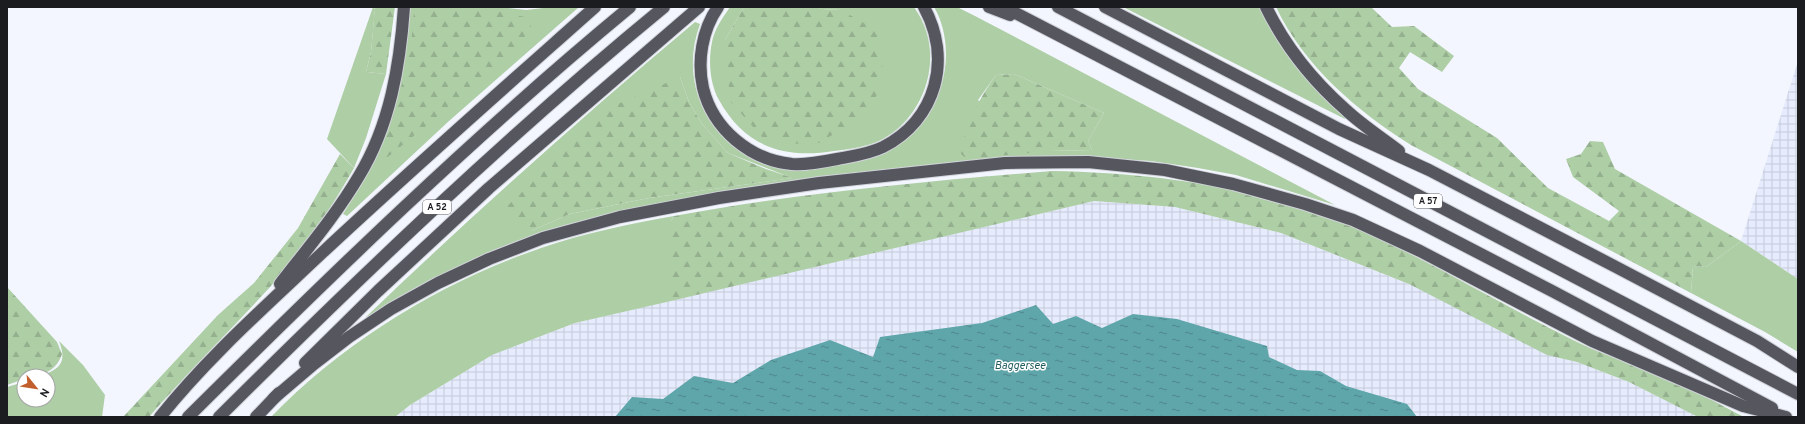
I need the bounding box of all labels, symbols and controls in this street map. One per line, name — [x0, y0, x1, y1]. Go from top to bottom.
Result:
road number: A 57 — [1414, 194, 1442, 208]
road number: A 52 — [423, 200, 451, 214]
water label: Baggersee — [995, 359, 1046, 373]
north arrow — [16, 368, 56, 408]
text: N — [36, 386, 52, 399]

